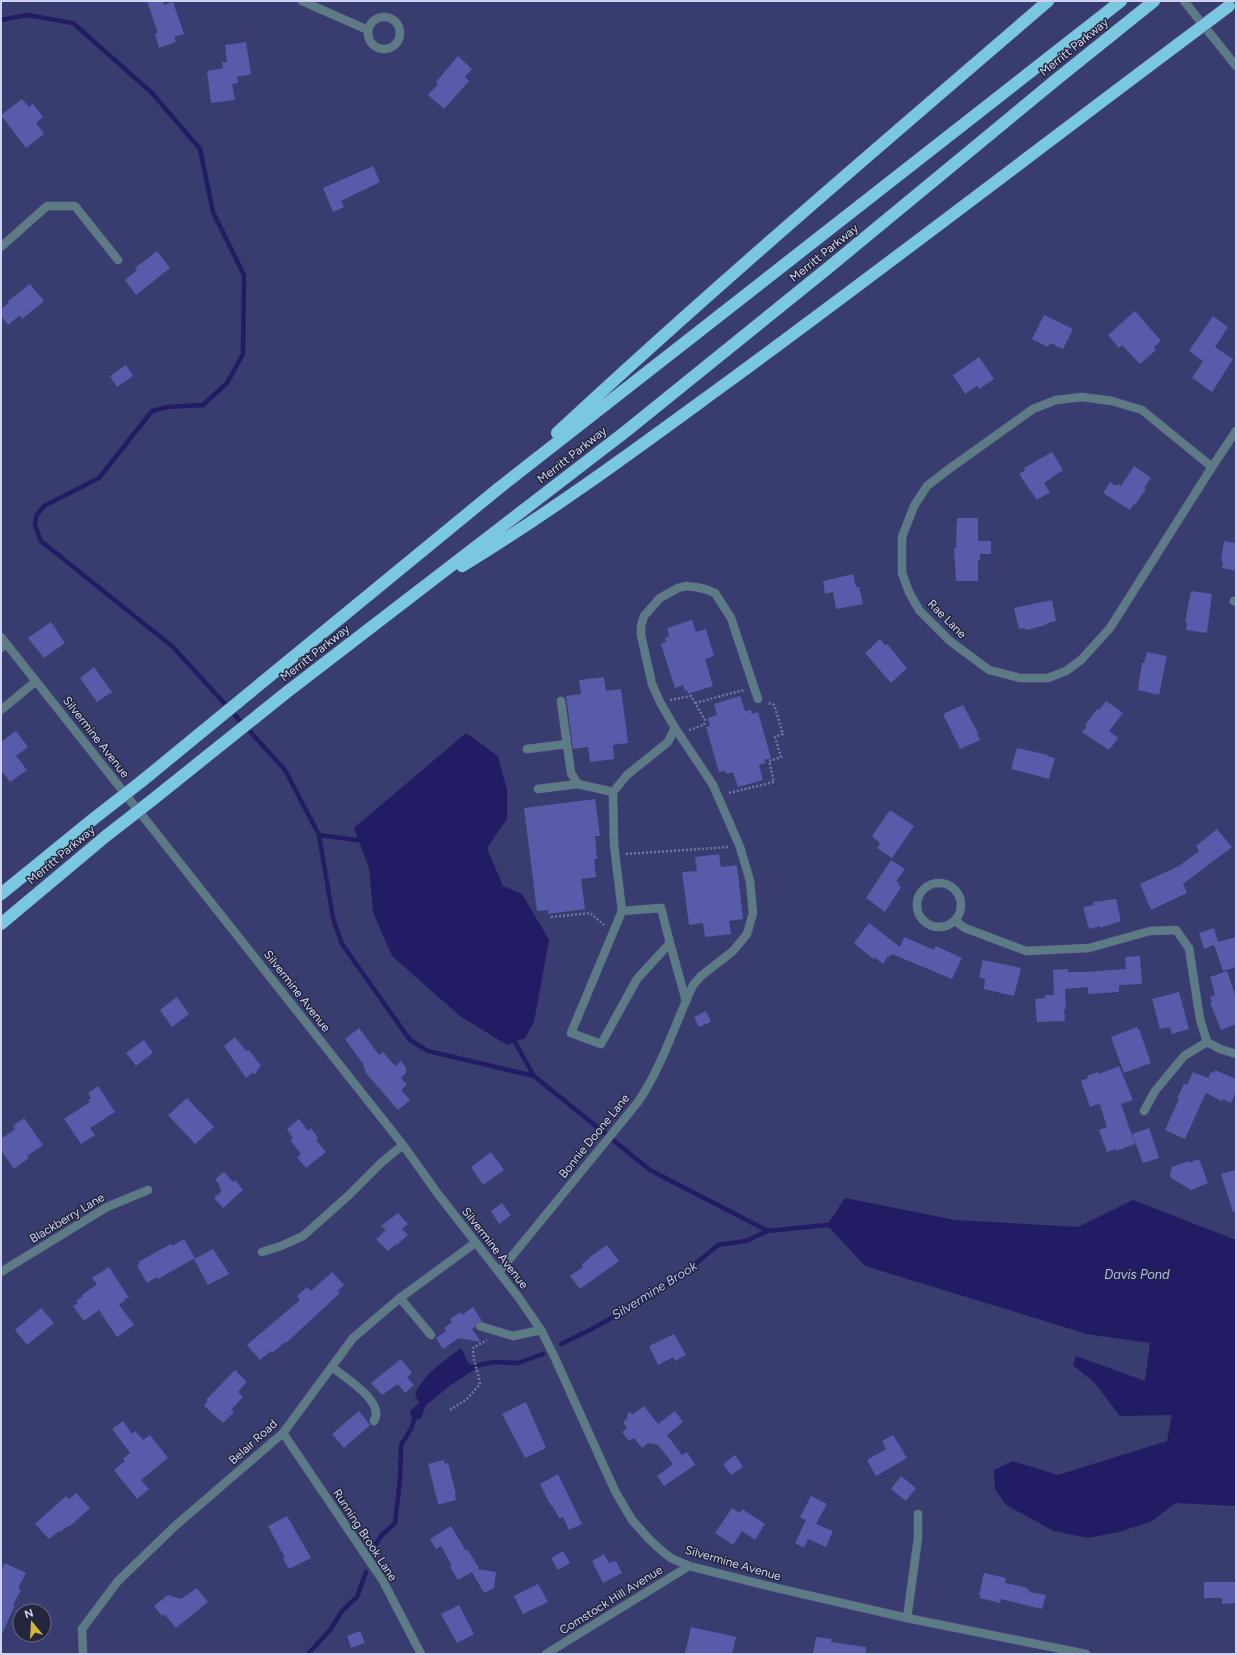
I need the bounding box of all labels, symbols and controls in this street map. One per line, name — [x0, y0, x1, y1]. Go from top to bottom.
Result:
street label: Merritt Parkway — [1037, 15, 1112, 79]
street label: Merritt Parkway — [787, 221, 862, 285]
street label: Merritt Parkway — [535, 423, 610, 486]
street label: Rae Lane — [925, 597, 970, 642]
street label: Merritt Parkway — [278, 621, 353, 684]
street label: Silvermine Avenue — [60, 694, 132, 781]
street label: Merritt Parkway — [24, 822, 98, 887]
street label: Silvermine Avenue — [261, 948, 333, 1035]
street label: Bonnie Doone Lane — [556, 1091, 632, 1181]
street label: Blackberry Lane — [27, 1190, 107, 1246]
street label: Silvermine Avenue — [459, 1205, 531, 1292]
water label: Silvermine Brook — [609, 1258, 700, 1323]
water label: Davis Pond — [1104, 1267, 1170, 1282]
street label: Belair Road — [226, 1417, 280, 1467]
street label: Running Brook Lane — [330, 1486, 400, 1584]
street label: Silvermine Avenue — [683, 1543, 783, 1584]
street label: Comstock Hill Avenue — [557, 1562, 665, 1637]
north arrow — [12, 1603, 52, 1643]
text: N — [23, 1606, 35, 1621]

